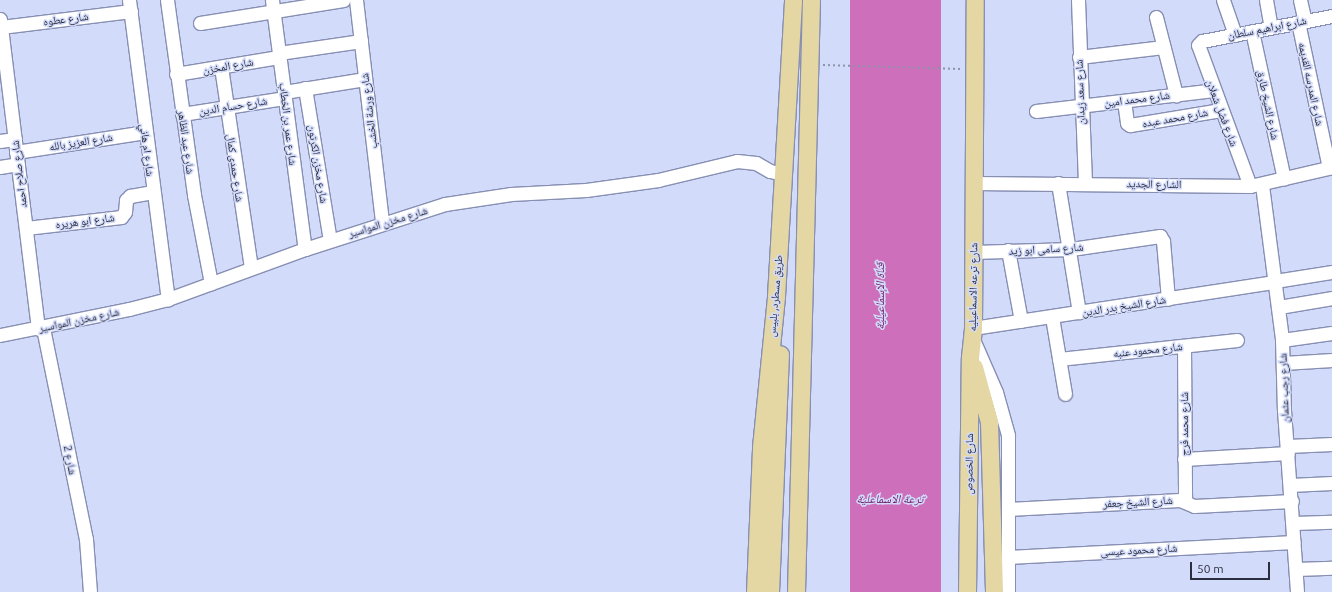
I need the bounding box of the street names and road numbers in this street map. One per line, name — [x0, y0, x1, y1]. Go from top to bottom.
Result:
street label: شارع عطوه — [43, 10, 89, 28]
street label: شارع ابراهيم سلطان — [1226, 14, 1308, 42]
street label: شارع المدرسه القديمه — [1296, 41, 1326, 127]
street label: شارع المخزن — [202, 55, 254, 77]
street label: شارع سعد زيدان — [1072, 59, 1088, 125]
street label: شارع الشيخ طارق — [1254, 69, 1282, 141]
street label: شارع ورشة الخشب — [358, 72, 380, 150]
street label: شارع فضل شعلان — [1203, 78, 1241, 148]
street label: شارع عمر بن الخطاب — [276, 82, 300, 166]
street label: شارع محمد امين — [1103, 88, 1171, 110]
street label: شارع حسام الدين — [198, 94, 268, 118]
street label: شارع محمد عبده — [1141, 106, 1209, 130]
street label: شارع عبد الظاهر — [175, 109, 197, 175]
street label: شارع ام هاني — [137, 123, 157, 177]
street label: شارع مخزن الكرتون — [305, 124, 331, 204]
street label: شارع العزيز بالله — [48, 130, 114, 154]
street label: شارع حمدى كمال — [224, 133, 246, 203]
street label: شارع صلاح احمد — [8, 140, 30, 208]
street label: الشارع الجديد — [1126, 177, 1182, 191]
street label: شارع مخزن المواسير — [347, 204, 429, 240]
street label: شارع ابو هريره — [55, 211, 115, 231]
street label: شارع سامى ابو زيد — [1008, 240, 1084, 258]
street label: شارع ترعه الاسماعيليه — [966, 243, 980, 331]
street label: طريق مسطرد, بلبيس — [765, 254, 785, 338]
street label: شارع الشيخ بدر الدين — [1081, 293, 1167, 319]
street label: شارع مخزن المواسير — [37, 305, 121, 335]
street label: شارع محمود عنبه — [1113, 340, 1183, 360]
street label: شارع رجب عثمان — [1276, 353, 1292, 423]
street label: شارع محمد فرج — [1177, 392, 1191, 456]
street label: شارع الخصوص — [962, 433, 976, 495]
street label: شارع 2 — [61, 444, 79, 476]
street label: شارع الشيخ جعفر — [1103, 494, 1173, 510]
street label: شارع محمود عيسى — [1100, 541, 1178, 559]

